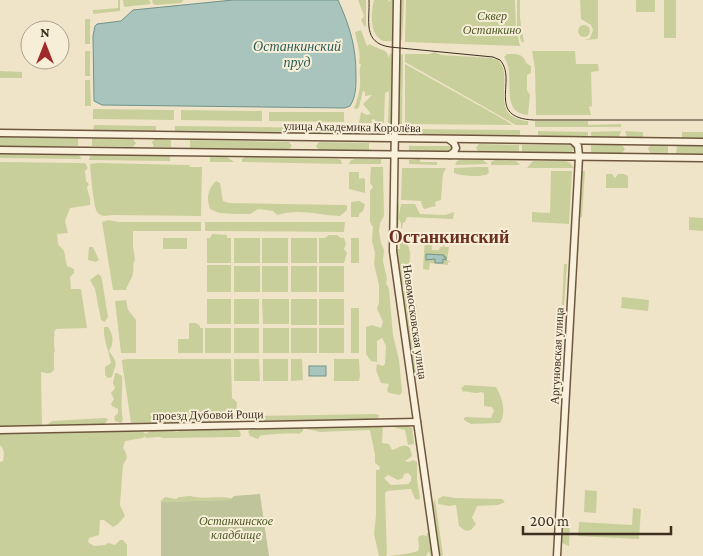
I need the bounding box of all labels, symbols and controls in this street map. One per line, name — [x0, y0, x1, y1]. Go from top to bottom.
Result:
park label: Сквер Останкино — [463, 9, 521, 37]
north arrow — [20, 20, 70, 70]
text: N — [40, 24, 50, 40]
water label: Останкинский пруд — [253, 38, 341, 70]
street label: улица Академика Королёва — [283, 119, 422, 135]
district label: Останкинский — [389, 227, 509, 247]
street label: Новомосковская улица — [400, 264, 430, 381]
street label: Аргуновская улица — [547, 306, 567, 405]
street label: проезд Дубовой Рощи — [152, 407, 264, 423]
scale bar — [523, 504, 670, 536]
text: 200 m — [530, 513, 569, 529]
park label: Останкинское кладбище — [199, 514, 274, 542]

